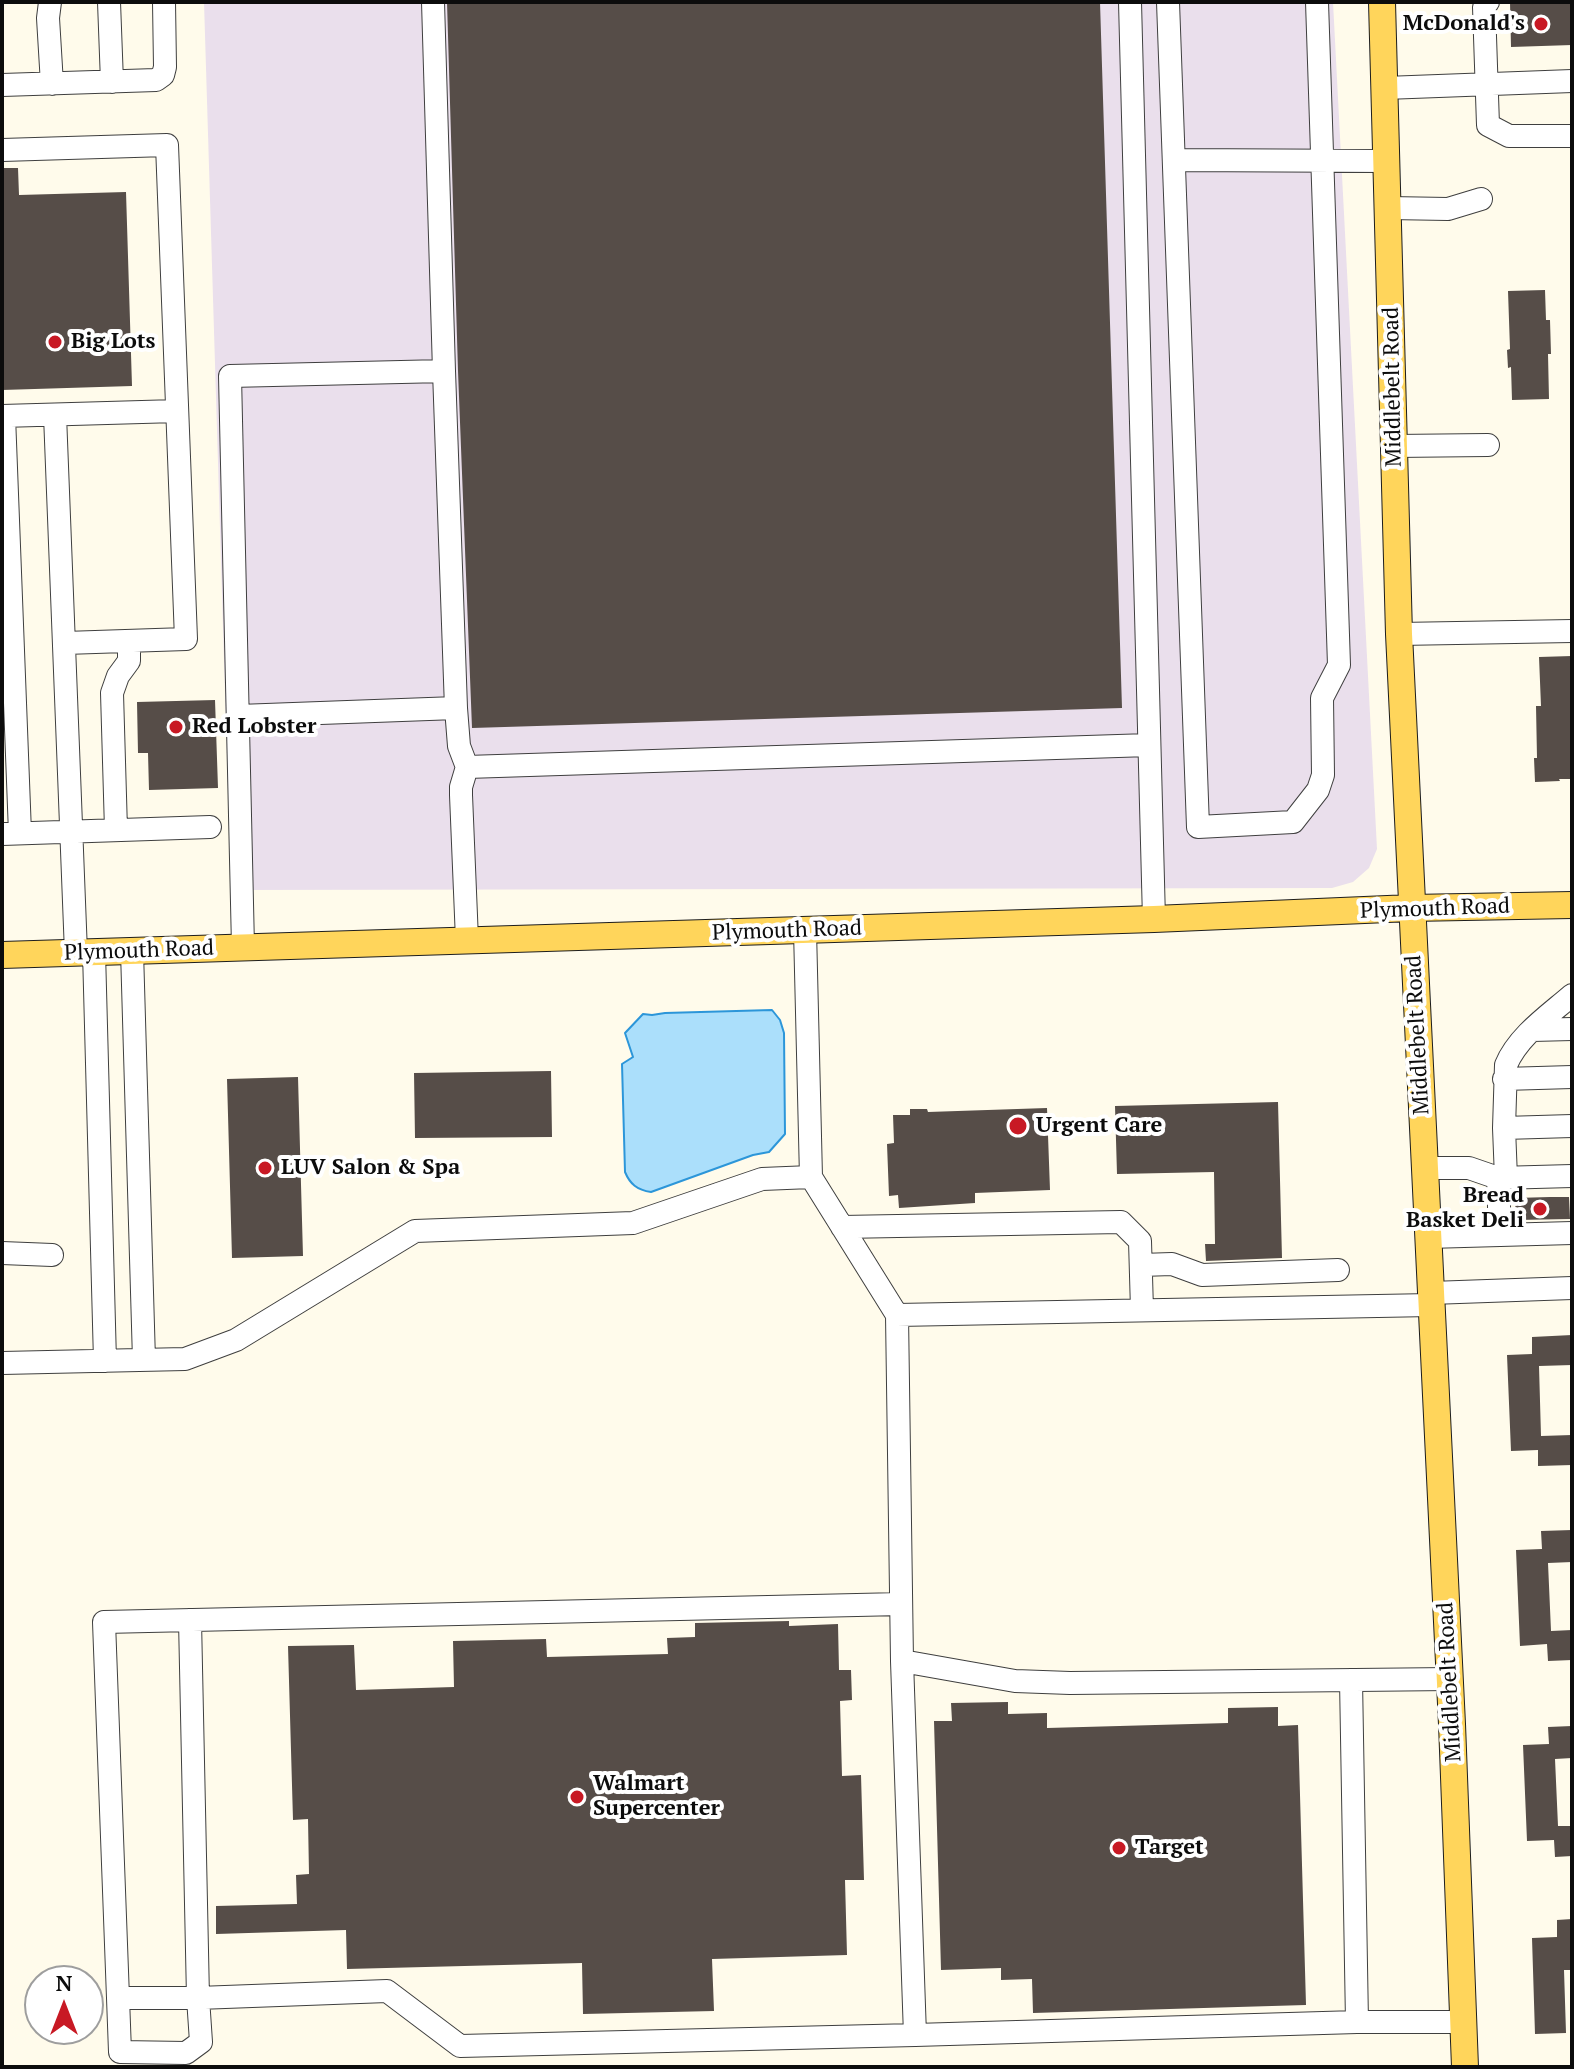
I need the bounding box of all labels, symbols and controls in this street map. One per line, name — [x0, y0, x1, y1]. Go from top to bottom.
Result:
place label: McDonald's — [1403, 11, 1525, 37]
marker: McDonald's — [1532, 15, 1550, 33]
street label: Middlebelt Road — [1378, 307, 1408, 467]
place label: Big Lots — [71, 329, 155, 355]
marker: Big Lots — [46, 333, 64, 351]
place label: Red Lobster — [192, 714, 317, 740]
marker: Red Lobster — [167, 718, 185, 736]
street label: Plymouth Road — [1360, 893, 1510, 925]
street label: Plymouth Road — [712, 915, 862, 947]
street label: Plymouth Road — [64, 935, 214, 967]
street label: Middlebelt Road — [1401, 954, 1435, 1116]
place label: Urgent Care — [1036, 1113, 1162, 1139]
marker: Urgent Care — [1007, 1115, 1029, 1137]
place label: LUV Salon & Spa — [281, 1155, 460, 1181]
marker: LUV Salon & Spa — [256, 1159, 274, 1177]
place label: Bread Basket Deli — [1406, 1183, 1524, 1234]
marker: Bread Basket Deli — [1531, 1200, 1549, 1218]
street label: Middlebelt Road — [1433, 1601, 1467, 1763]
place label: Walmart Supercenter — [593, 1771, 720, 1822]
marker: Walmart Supercenter — [568, 1788, 586, 1806]
place label: Target — [1135, 1835, 1204, 1861]
marker: Target — [1110, 1839, 1128, 1857]
north arrow — [24, 1965, 104, 2045]
text: N — [56, 1968, 72, 1997]

